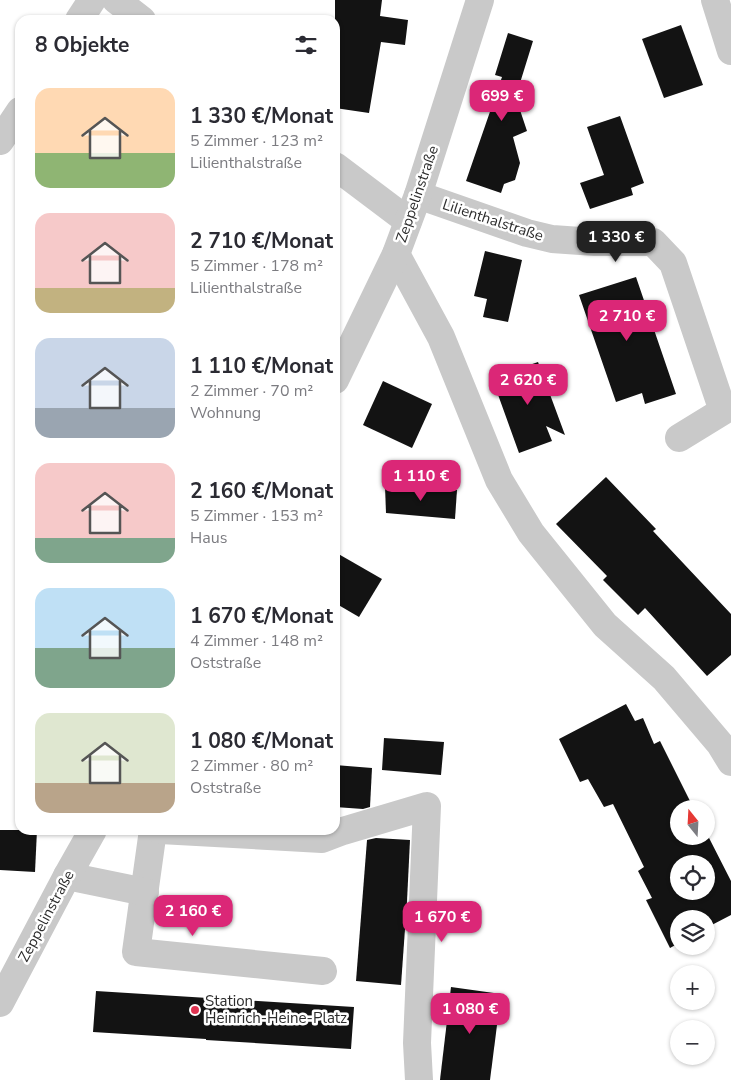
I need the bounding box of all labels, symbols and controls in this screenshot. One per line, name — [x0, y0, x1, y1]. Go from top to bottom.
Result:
text: 8 Objekte — [35, 31, 129, 59]
icon: filters — [292, 31, 320, 59]
pin: 699 € — [467, 80, 537, 122]
text: 699 € — [481, 85, 523, 107]
text: 1 330 €/Monat — [190, 102, 333, 130]
icon: home — [75, 108, 135, 168]
text: 5 Zimmer · 123 m² — [190, 130, 323, 152]
street label: Zeppelinstraße — [391, 143, 443, 245]
text: Lilienthalstraße — [190, 152, 302, 174]
street label: Lilienthalstraße — [440, 194, 546, 246]
pin: 1 330 € — [570, 220, 662, 263]
text: 1 330 € — [588, 226, 644, 248]
text: 2 710 €/Monat — [190, 227, 333, 255]
icon: home — [75, 233, 135, 293]
text: 5 Zimmer · 178 m² — [190, 255, 323, 277]
text: Lilienthalstraße — [190, 277, 302, 299]
pin: 2 710 € — [581, 300, 673, 342]
text: 2 710 € — [599, 305, 655, 327]
text: 1 110 €/Monat — [190, 352, 333, 380]
icon: home — [75, 358, 135, 418]
pin: 2 620 € — [482, 364, 574, 406]
text: 2 620 € — [500, 369, 556, 391]
text: 2 Zimmer · 70 m² — [190, 380, 313, 402]
text: Wohnung — [190, 402, 261, 424]
pin: 1 110 € — [375, 460, 467, 502]
text: 1 110 € — [393, 465, 449, 487]
text: 2 160 €/Monat — [190, 477, 333, 505]
icon: home — [75, 483, 135, 543]
text: 5 Zimmer · 153 m² — [190, 505, 323, 527]
text: Haus — [190, 527, 227, 549]
text: 1 670 €/Monat — [190, 602, 333, 630]
icon: home — [75, 608, 135, 668]
text: 4 Zimmer · 148 m² — [190, 630, 323, 652]
text: Oststraße — [190, 652, 261, 674]
text: 1 080 €/Monat — [190, 727, 333, 755]
icon: home — [75, 733, 135, 793]
text: 2 Zimmer · 80 m² — [190, 755, 313, 777]
text: Oststraße — [190, 777, 261, 799]
north arrow — [670, 800, 715, 845]
map controls — [670, 800, 715, 1065]
button: locate — [670, 855, 715, 900]
street label: Zeppelinstraße — [13, 867, 79, 965]
pin: 2 160 € — [147, 894, 239, 937]
text: 2 160 € — [165, 900, 221, 922]
pin: 1 670 € — [396, 900, 488, 943]
text: 1 670 € — [414, 906, 470, 928]
button: layers — [670, 910, 715, 955]
button: + — [670, 965, 715, 1010]
place label: Station Heinrich-Heine-Platz — [205, 991, 347, 1028]
pin: 1 080 € — [424, 992, 516, 1035]
text: 1 080 € — [442, 998, 498, 1020]
marker: Station Heinrich-Heine-Platz — [189, 1004, 201, 1016]
button: − — [670, 1020, 715, 1065]

